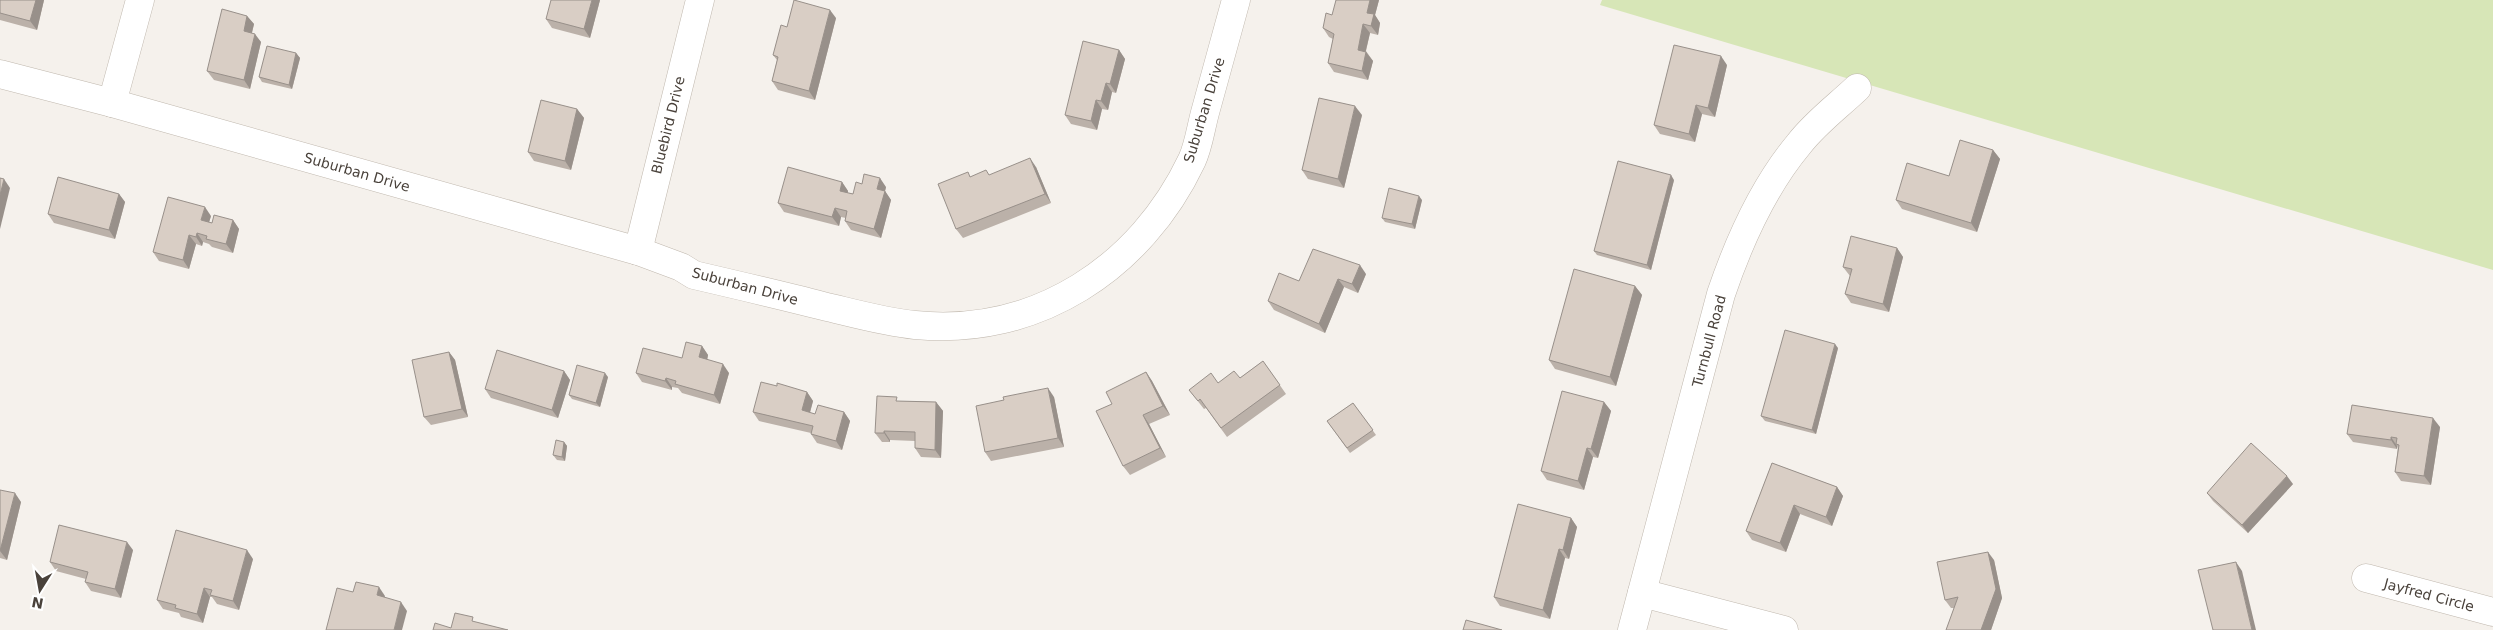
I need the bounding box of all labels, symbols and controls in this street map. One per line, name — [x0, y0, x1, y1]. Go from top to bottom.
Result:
street label: Suburban Drive — [1180, 55, 1228, 165]
street label: Bluebird Drive — [648, 75, 688, 175]
street label: Suburban Drive — [302, 149, 412, 195]
street label: Suburban Drive — [690, 264, 800, 308]
street label: Turnbull Road — [1689, 293, 1729, 390]
north arrow — [15, 565, 65, 615]
street label: Jayfred Circle — [2381, 575, 2476, 615]
text: N — [30, 594, 45, 612]

